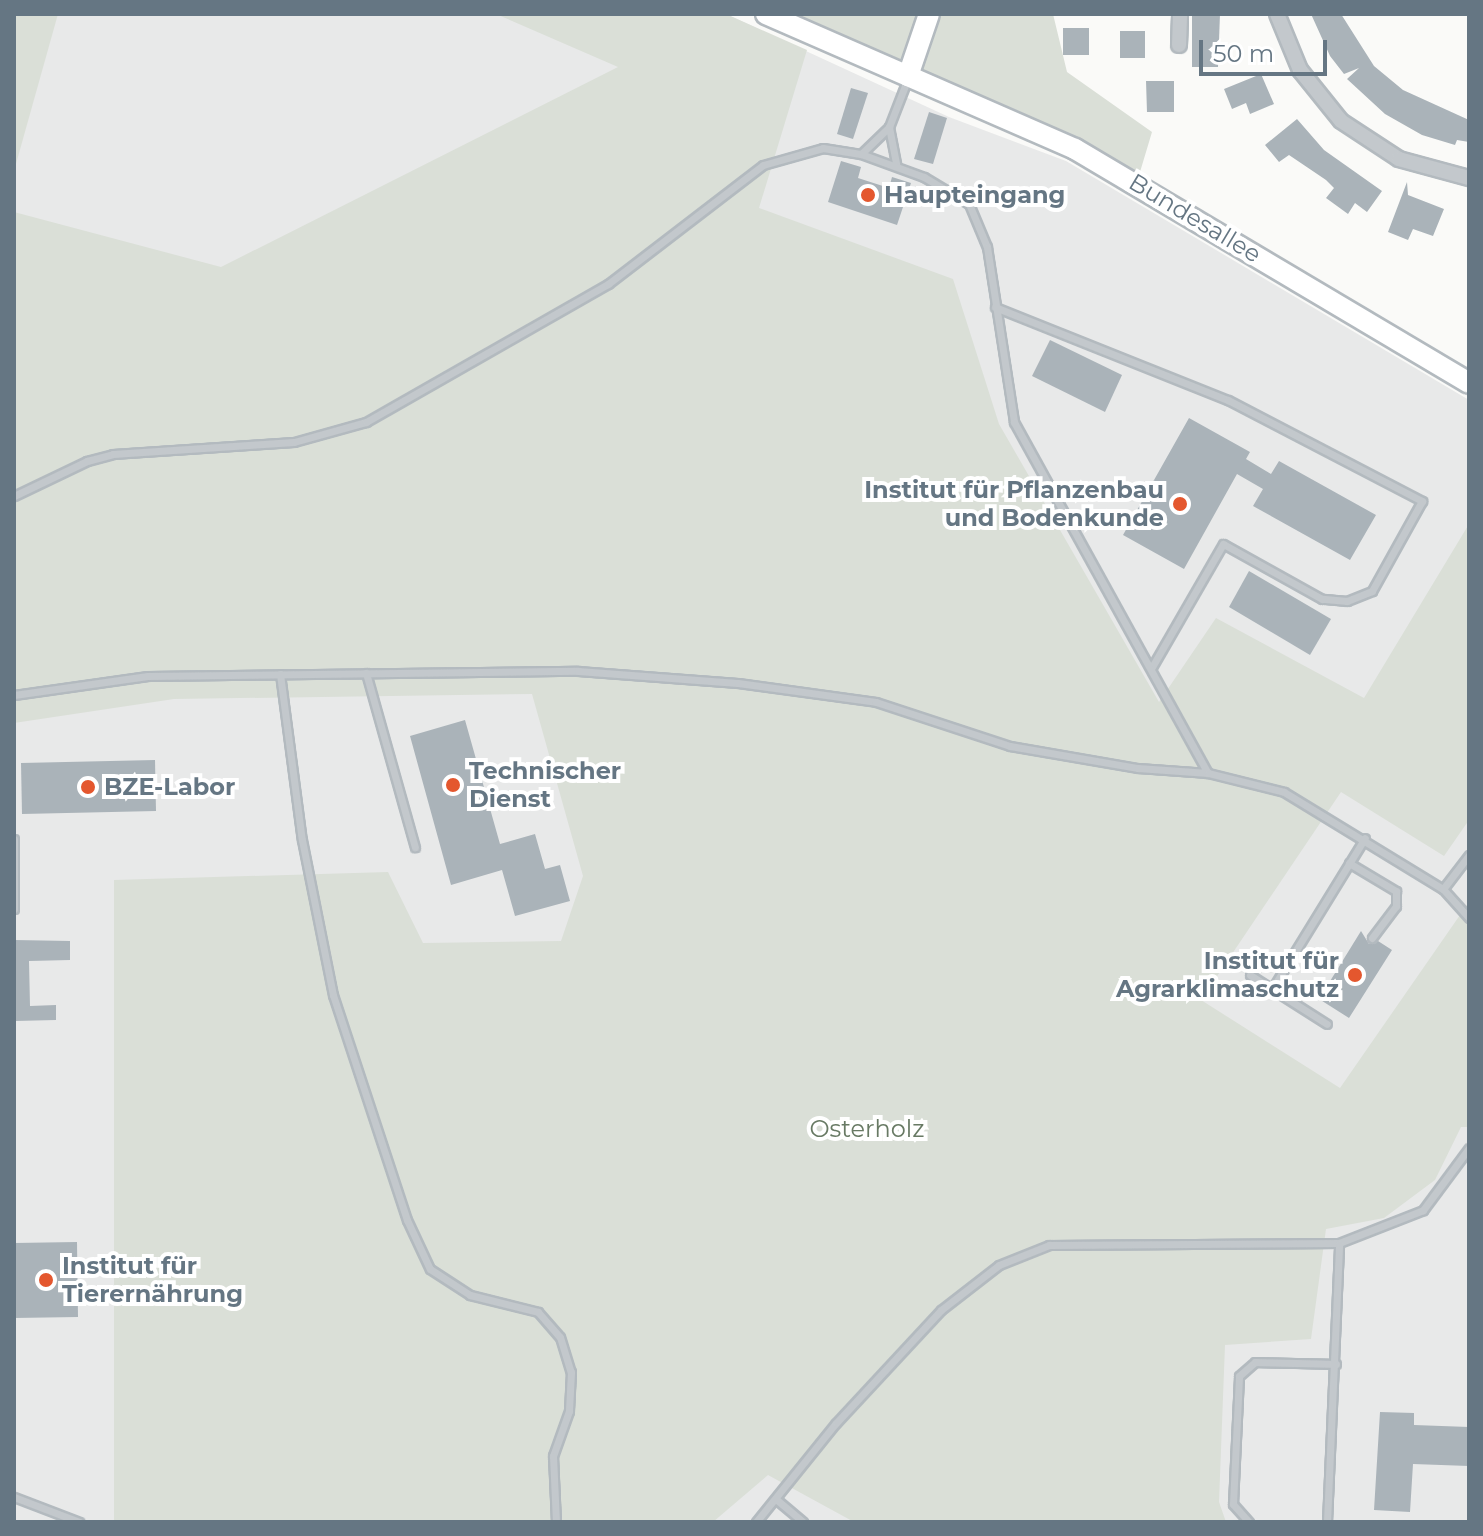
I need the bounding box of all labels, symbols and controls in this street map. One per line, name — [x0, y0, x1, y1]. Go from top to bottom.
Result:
scale bar — [1203, 24, 1331, 74]
text: 50 m — [1213, 39, 1274, 68]
street label: Bundesallee — [1124, 167, 1266, 269]
place label: Haupteingang — [884, 181, 1065, 209]
marker: Haupteingang — [859, 186, 877, 204]
place label: Institut für Pflanzenbau und Bodenkunde — [864, 476, 1164, 532]
marker: Institut für Pflanzenbau und Bodenkunde — [1171, 495, 1189, 513]
place label: Technischer Dienst — [469, 757, 621, 813]
place label: BZE-Labor — [104, 773, 235, 801]
marker: Technischer Dienst — [444, 776, 462, 794]
marker: BZE-Labor — [79, 778, 97, 796]
place label: Institut für Agrarklimaschutz — [1116, 947, 1339, 1003]
marker: Institut für Agrarklimaschutz — [1346, 966, 1364, 984]
park label: Osterholz — [809, 1115, 925, 1143]
place label: Institut für Tierernährung — [62, 1252, 243, 1308]
marker: Institut für Tierernährung — [37, 1271, 55, 1289]

